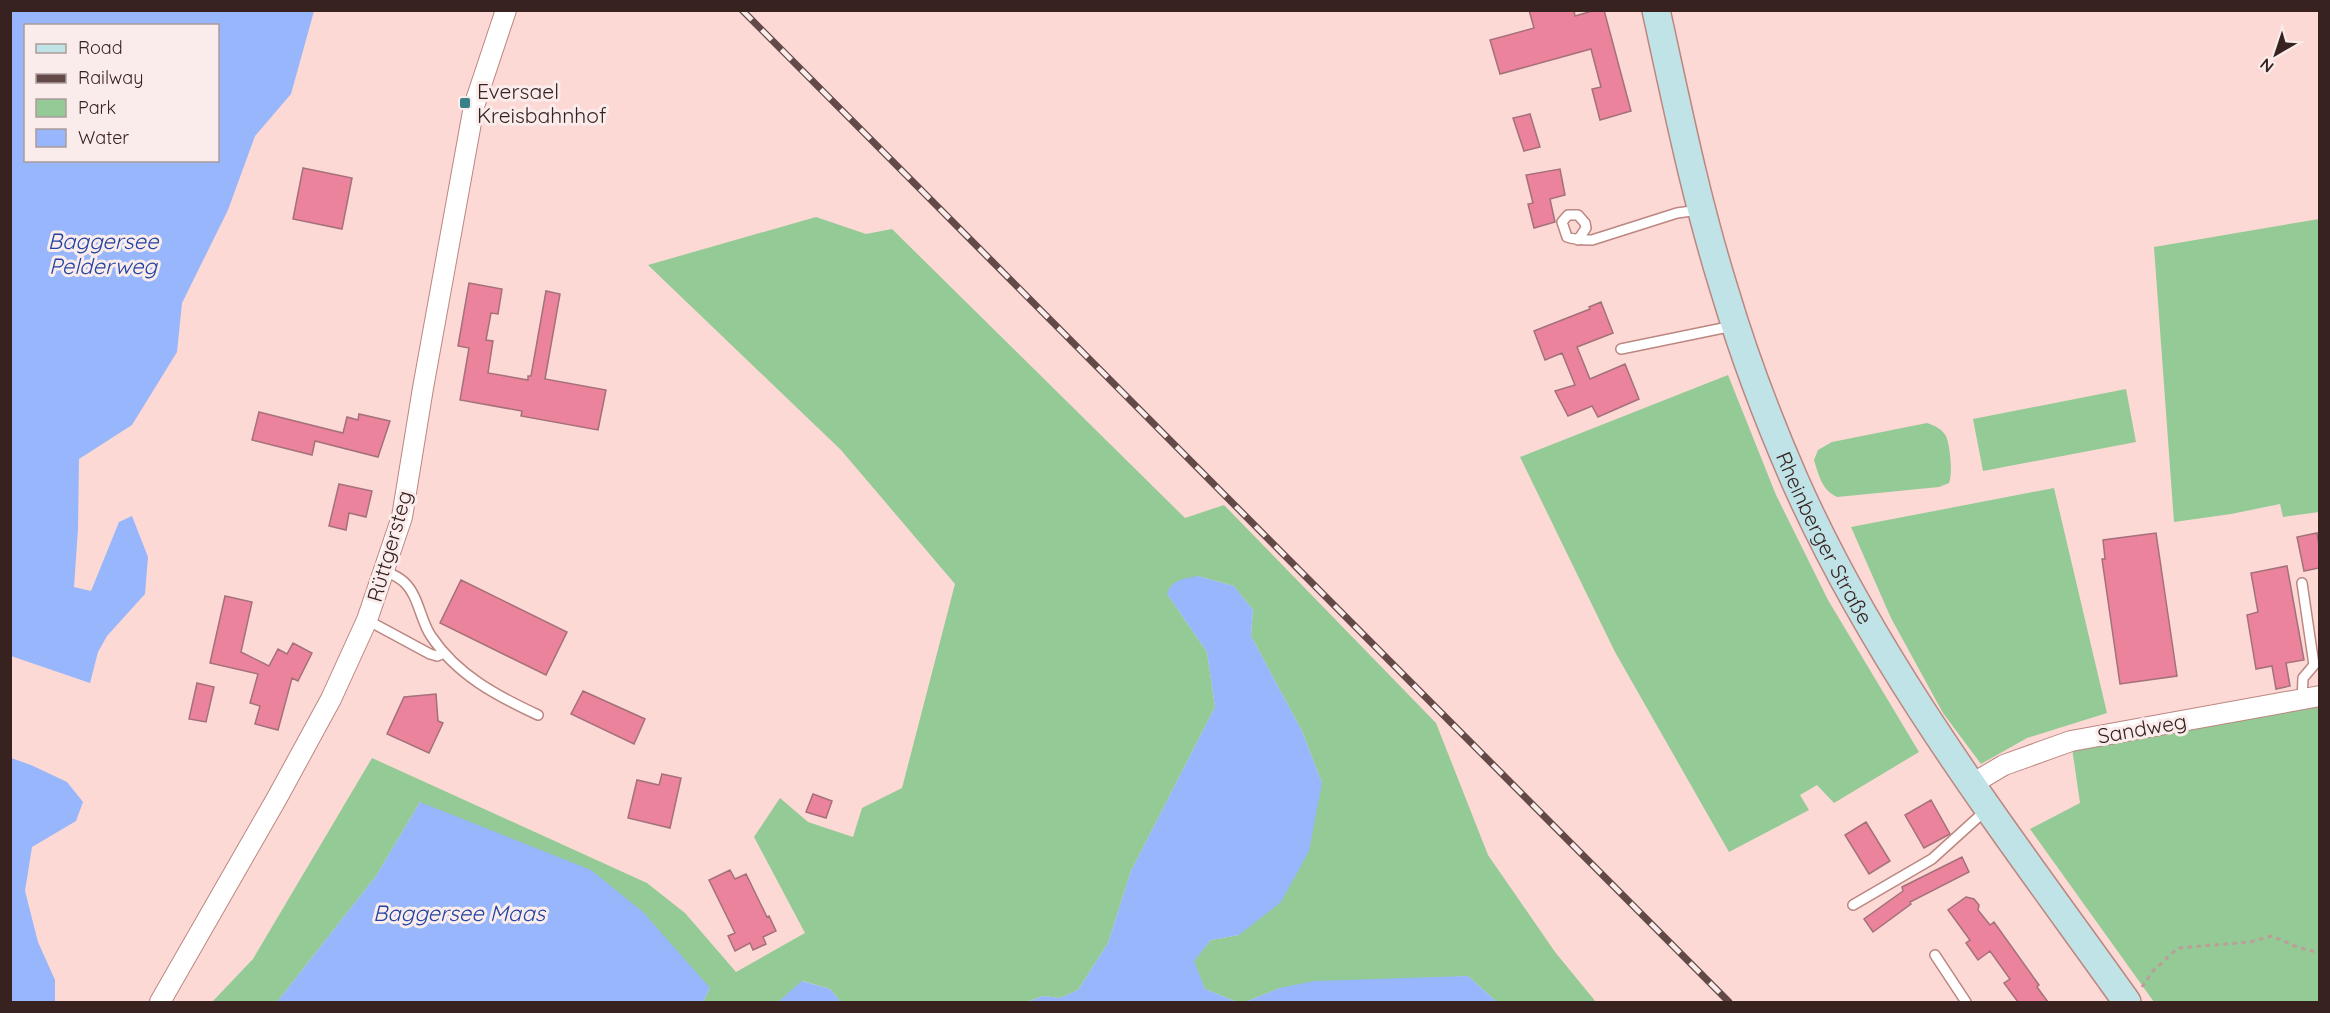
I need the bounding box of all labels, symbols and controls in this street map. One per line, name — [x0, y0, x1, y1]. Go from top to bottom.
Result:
legend — [24, 24, 219, 162]
north arrow — [2246, 24, 2306, 84]
text: Road — [78, 36, 123, 59]
text: N — [2256, 54, 2277, 77]
text: Railway — [78, 66, 144, 89]
place label: Eversael Kreisbahnhof — [477, 78, 607, 128]
text: Park — [78, 96, 116, 119]
marker: Eversael Kreisbahnhof — [458, 96, 472, 110]
text: Water — [78, 126, 129, 149]
water label: Baggersee Pelderweg — [48, 227, 160, 280]
street label: Rheinberger Straße — [1771, 448, 1879, 628]
street label: Rüttgersteg — [361, 487, 417, 605]
street label: Sandweg — [2095, 707, 2189, 749]
water label: Baggersee Maas — [373, 899, 547, 927]

